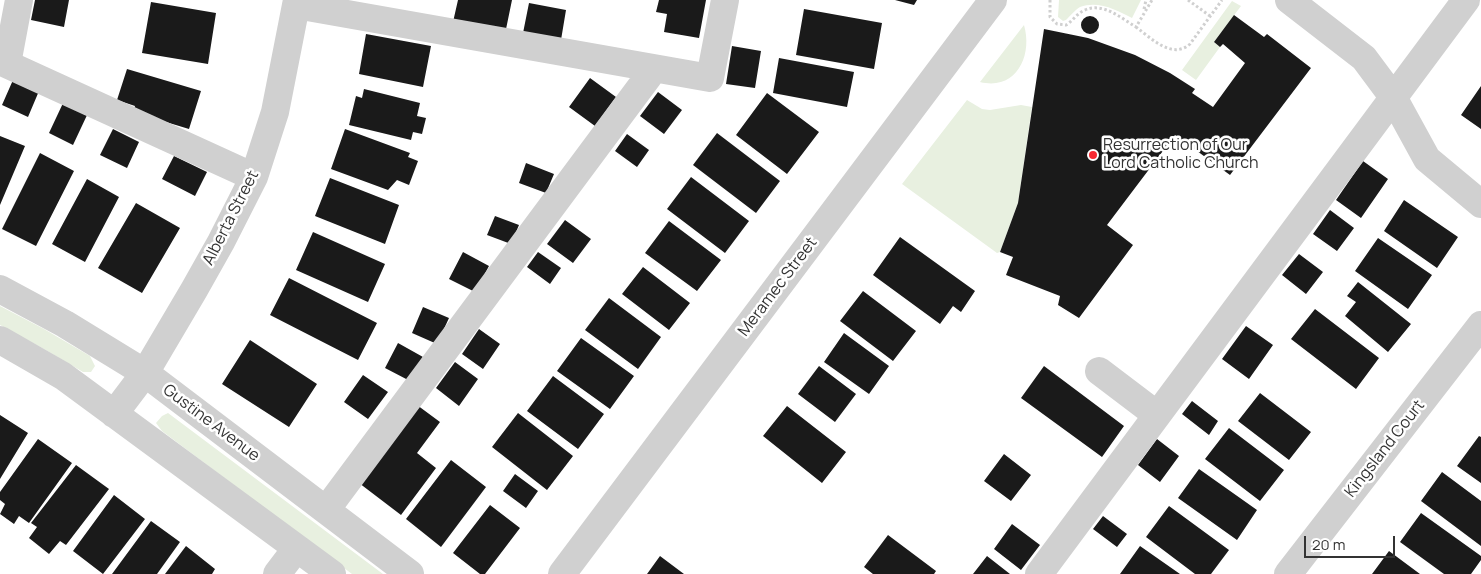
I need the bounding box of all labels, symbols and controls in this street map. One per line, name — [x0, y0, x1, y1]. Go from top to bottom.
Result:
place label: Resurrection of Our Lord Catholic Church — [1103, 136, 1259, 174]
marker: Resurrection of Our Lord Catholic Church — [1087, 149, 1099, 161]
street label: Alberta Street — [199, 167, 263, 269]
street label: Meramec Street — [735, 234, 821, 340]
street label: Gustine Avenue — [159, 380, 263, 466]
street label: Kingsland Court — [1341, 397, 1429, 501]
scale bar — [1306, 526, 1397, 558]
text: 20 m — [1312, 534, 1345, 555]

